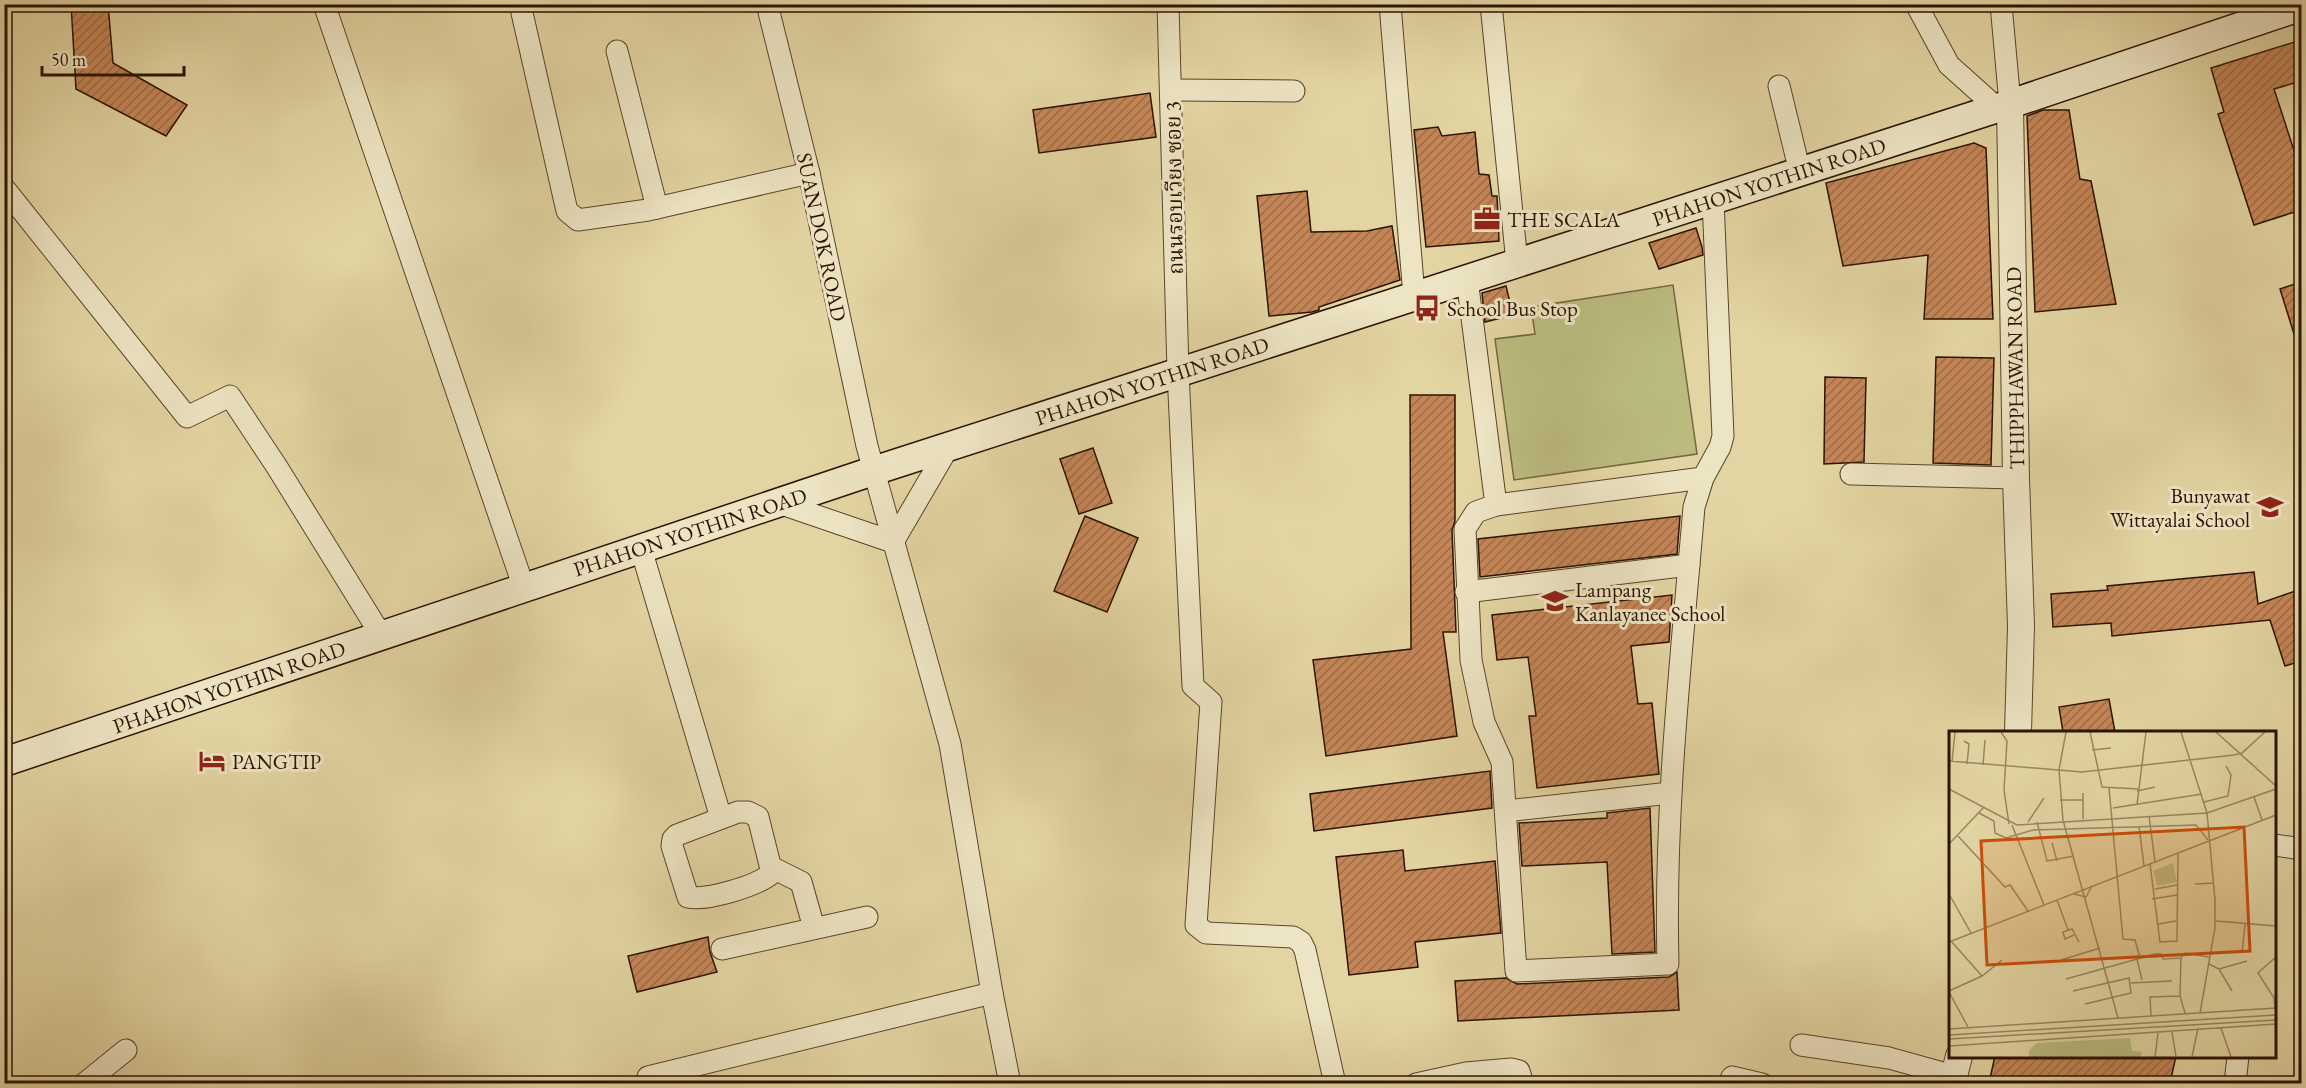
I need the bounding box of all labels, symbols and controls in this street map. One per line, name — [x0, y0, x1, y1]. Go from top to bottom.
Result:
scale bar — [42, 39, 184, 77]
text: 50 m — [51, 48, 86, 71]
street label: ถนนรอบเวียง ซอย 3 — [1159, 101, 1189, 275]
street label: PHAHON YOTHIN ROAD — [1649, 131, 1889, 233]
street label: SUAN DOK ROAD — [791, 150, 853, 324]
office icon: THE SCALA — [1472, 204, 1502, 234]
place label: THE SCALA — [1507, 206, 1621, 233]
street label: THIPPHAWAN ROAD — [2000, 266, 2030, 470]
bus stop icon: School Bus Stop — [1412, 293, 1442, 323]
place label: School Bus Stop — [1447, 295, 1578, 322]
street label: PHAHON YOTHIN ROAD — [1032, 330, 1272, 432]
street label: PHAHON YOTHIN ROAD — [570, 481, 810, 583]
place label: Bunyawat Wittayalai School — [2110, 482, 2250, 533]
school or university icon: Bunyawat Wittayalai School — [2255, 492, 2285, 522]
place label: Lampang Kanlayanee School — [1575, 576, 1725, 627]
school or university icon: Lampang Kanlayanee School — [1540, 586, 1570, 616]
street label: PHAHON YOTHIN ROAD — [109, 634, 349, 740]
inset map — [1949, 731, 2276, 1058]
hotel icon: PANGTIP — [197, 746, 227, 776]
place label: PANGTIP — [232, 748, 321, 775]

